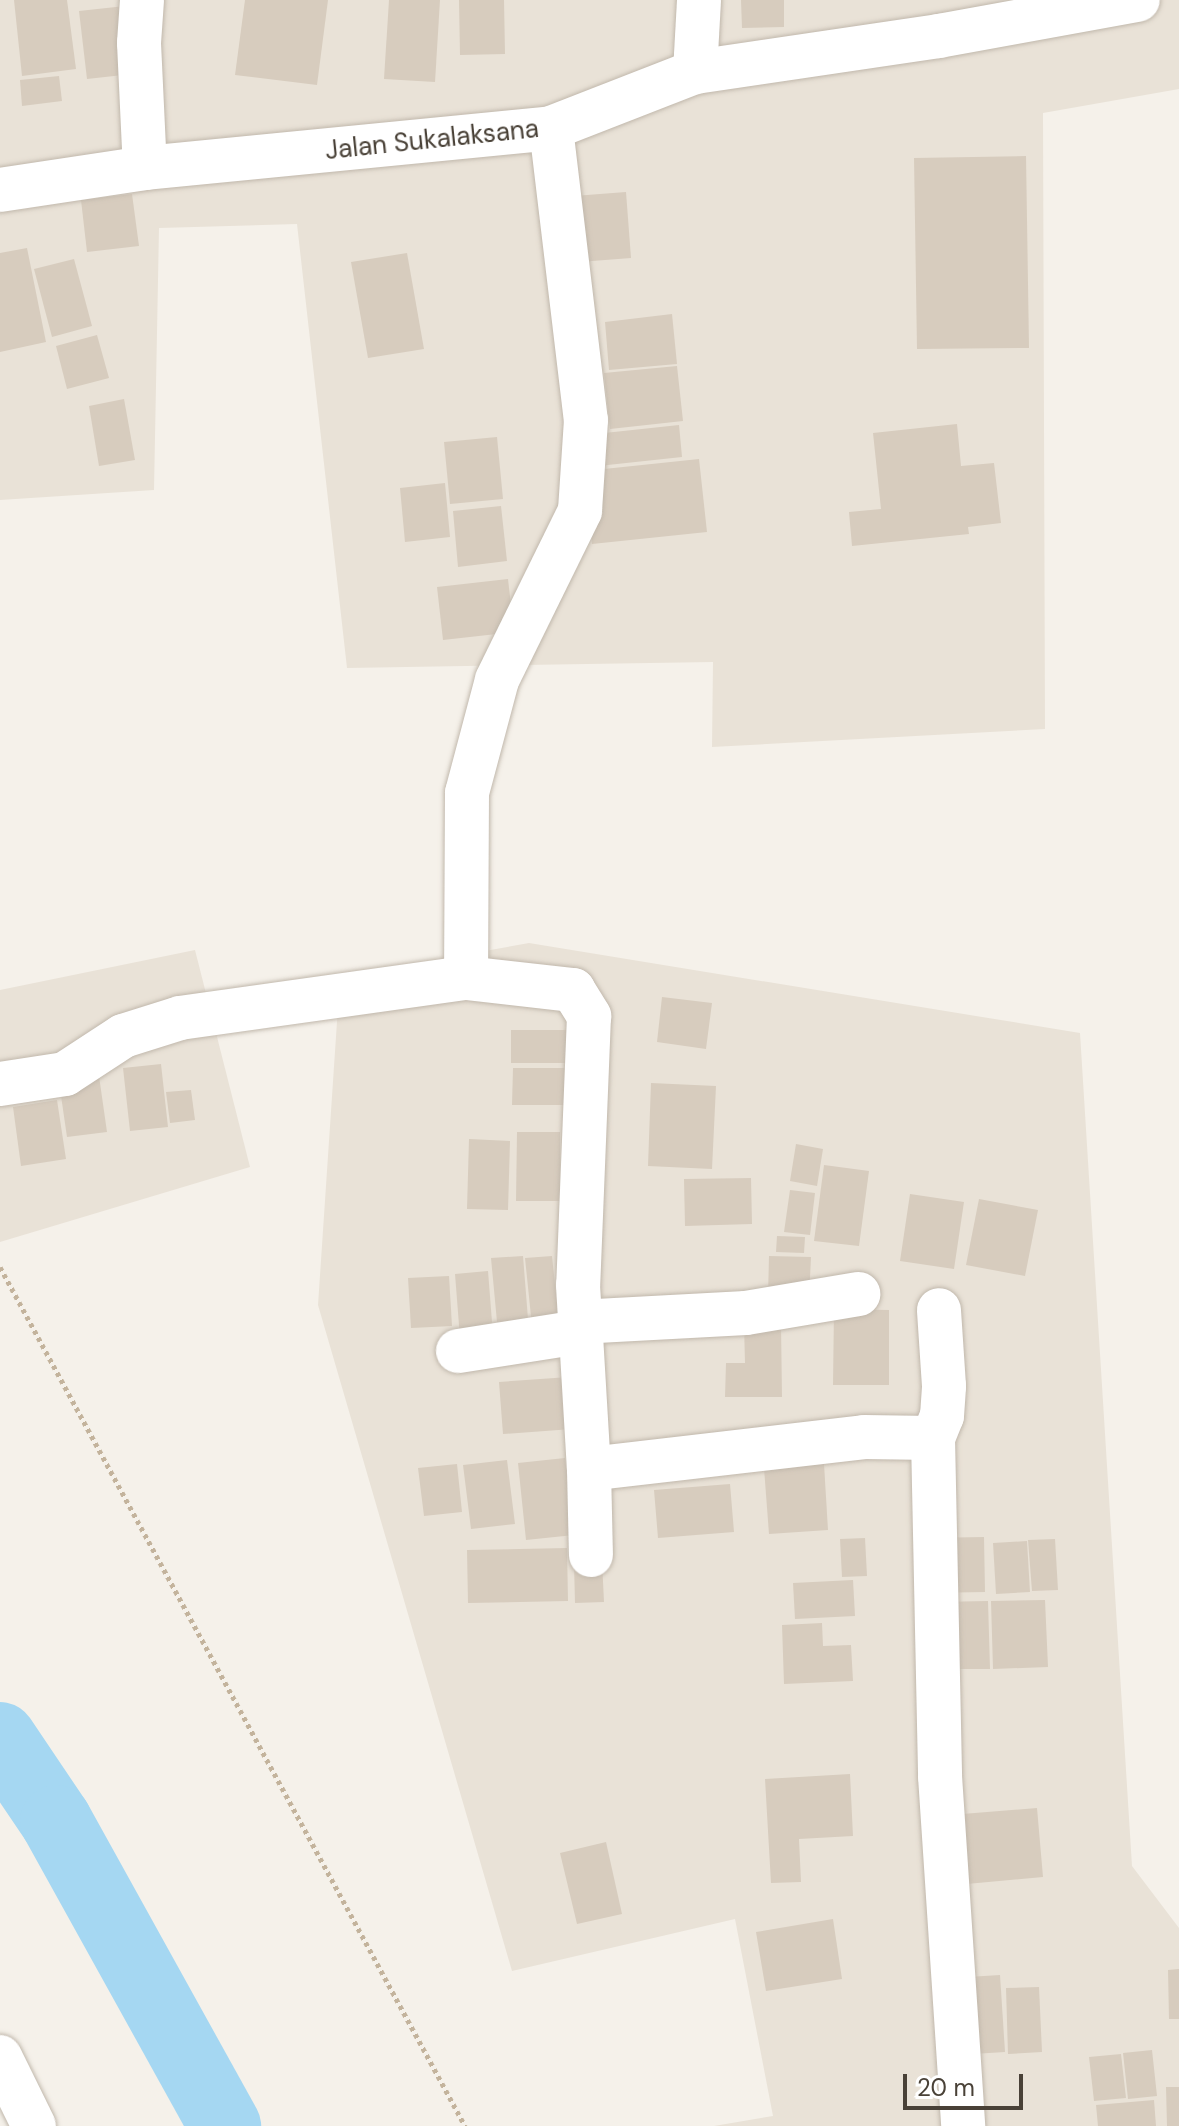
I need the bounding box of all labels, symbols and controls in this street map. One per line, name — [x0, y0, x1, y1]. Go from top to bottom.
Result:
street label: Jalan Sukalaksana — [324, 113, 540, 167]
scale bar — [907, 2058, 1027, 2108]
text: 20 m — [917, 2072, 975, 2103]

